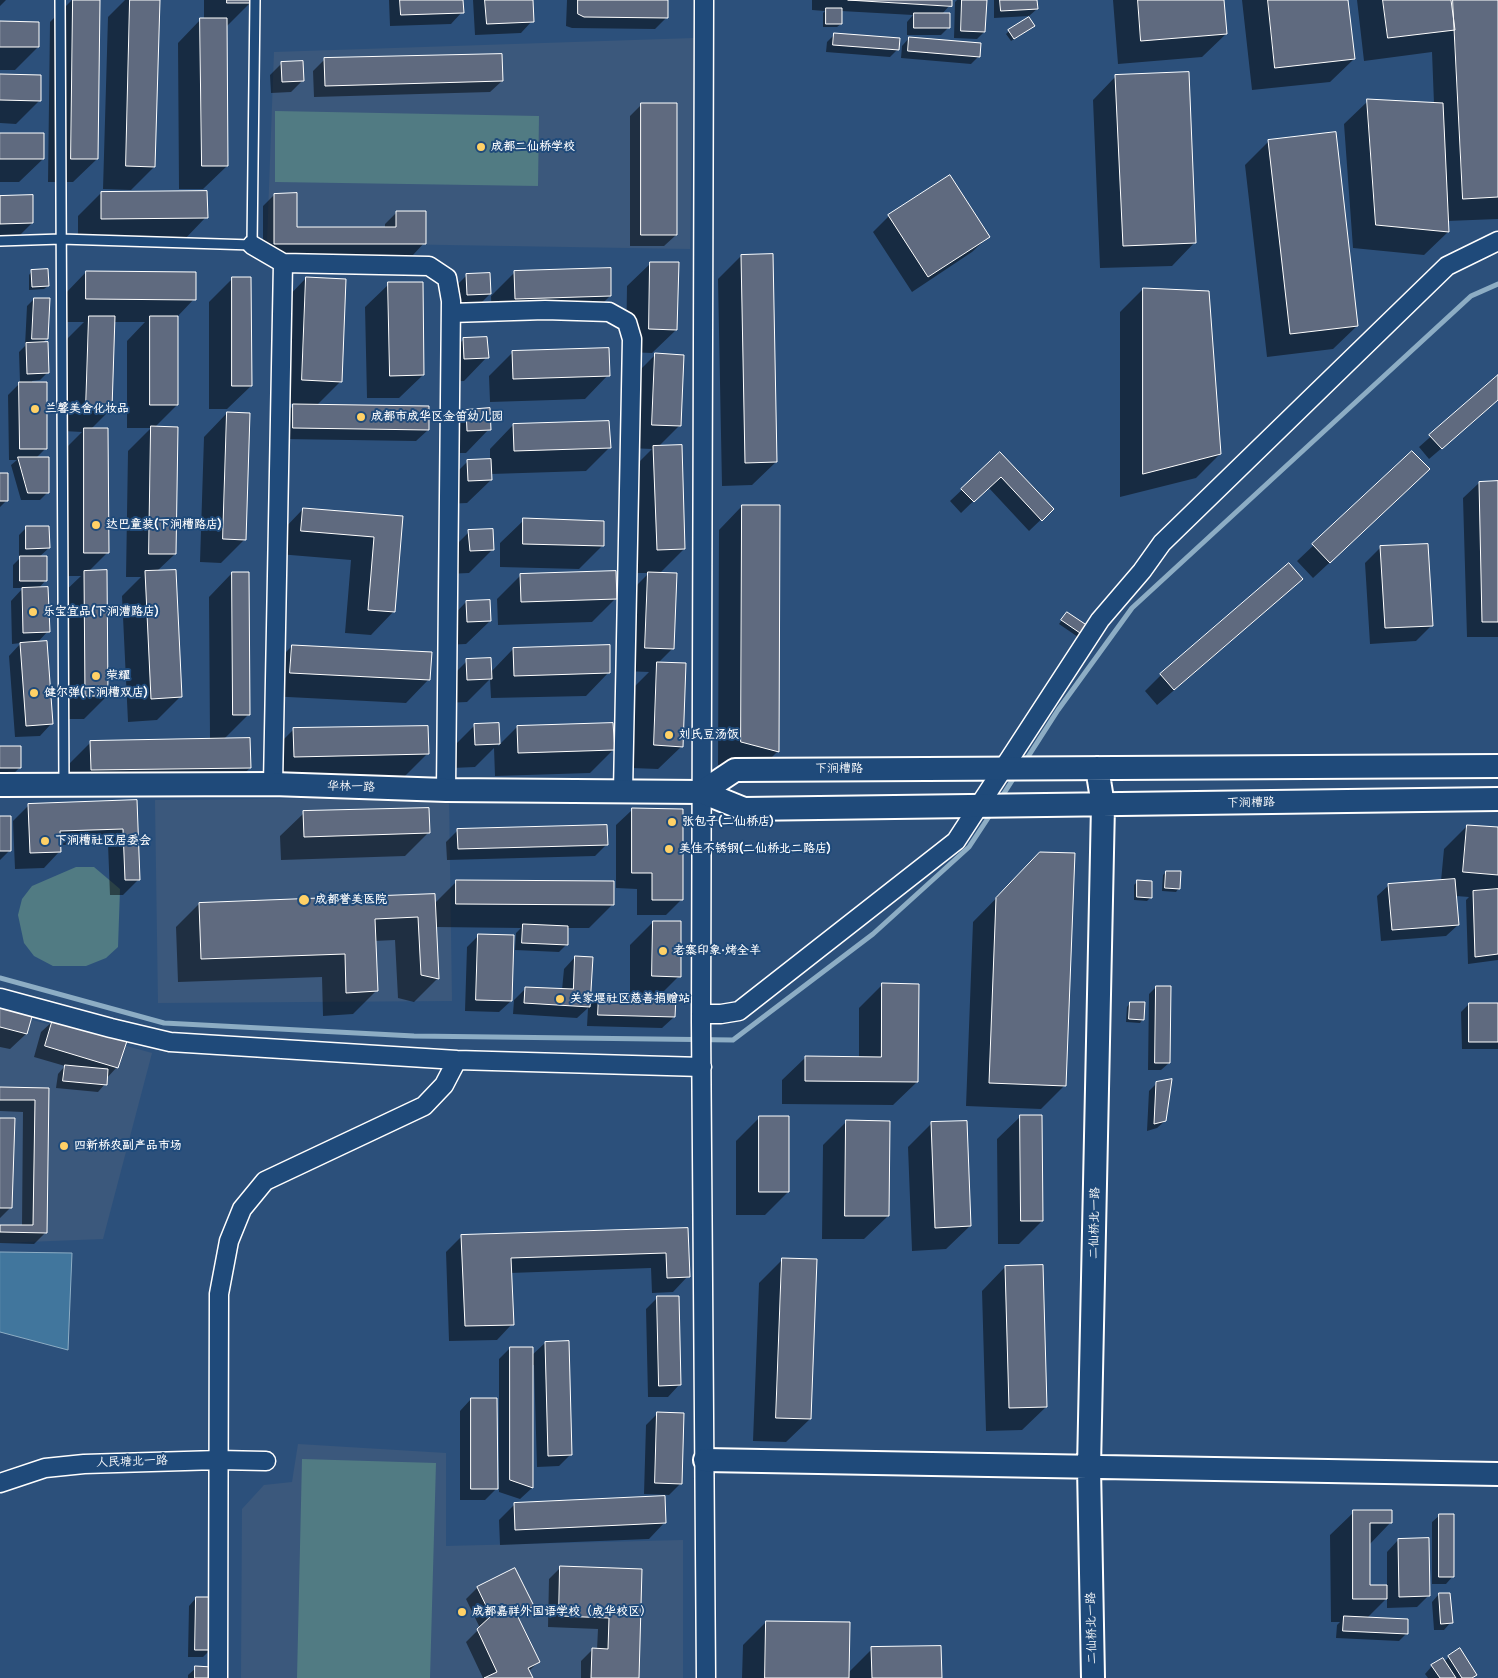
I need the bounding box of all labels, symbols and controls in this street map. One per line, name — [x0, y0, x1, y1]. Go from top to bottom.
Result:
place label: 成都二仙桥学校 — [491, 140, 575, 154]
marker: 成都二仙桥学校 — [475, 141, 487, 153]
place label: 兰馨美舍化妆品 — [45, 402, 129, 416]
marker: 兰馨美舍化妆品 — [29, 403, 41, 415]
place label: 成都市成华区金笛幼儿园 — [371, 410, 503, 424]
marker: 成都市成华区金笛幼儿园 — [355, 411, 367, 423]
place label: 达巴童装(下涧槽路店) — [106, 518, 222, 532]
marker: 达巴童装(下涧槽路店) — [90, 519, 102, 531]
place label: 乐宝宜品(下涧漕路店) — [43, 605, 159, 619]
marker: 乐宝宜品(下涧漕路店) — [27, 606, 39, 618]
place label: 荣耀 — [106, 669, 130, 683]
marker: 荣耀 — [90, 670, 102, 682]
place label: 健尔弹(下涧槽双店) — [44, 686, 148, 700]
marker: 健尔弹(下涧槽双店) — [28, 687, 40, 699]
place label: 刘氏豆汤饭 — [679, 728, 739, 742]
marker: 刘氏豆汤饭 — [663, 729, 675, 741]
street label: 下涧槽路 — [815, 762, 863, 776]
street label: 华林一路 — [327, 779, 375, 795]
street label: 下涧槽路 — [1227, 795, 1275, 811]
place label: 张包子(二仙桥店) — [682, 815, 774, 829]
marker: 张包子(二仙桥店) — [666, 816, 678, 828]
place label: 下涧槽社区居委会 — [55, 834, 151, 848]
marker: 下涧槽社区居委会 — [39, 835, 51, 847]
place label: 美佳不锈钢(二仙桥北二路店) — [679, 842, 831, 856]
marker: 美佳不锈钢(二仙桥北二路店) — [663, 843, 675, 855]
marker: 成都誉美医院 — [297, 893, 311, 907]
place label: 成都誉美医院 — [315, 893, 387, 907]
place label: 老寨印象·烤全羊 — [673, 944, 761, 958]
marker: 老寨印象·烤全羊 — [657, 945, 669, 957]
place label: 关家堰社区慈善捐赠站 — [570, 992, 690, 1006]
marker: 关家堰社区慈善捐赠站 — [554, 993, 566, 1005]
place label: 四新桥农副产品市场 — [74, 1139, 182, 1153]
marker: 四新桥农副产品市场 — [58, 1140, 70, 1152]
street label: 二仙桥北一路 — [1087, 1187, 1103, 1259]
street label: 人民塘北一路 — [96, 1454, 168, 1470]
street label: 二仙桥北一路 — [1084, 1592, 1100, 1664]
place label: 成都嘉祥外国语学校（成华校区） — [472, 1605, 652, 1619]
marker: 成都嘉祥外国语学校（成华校区） — [456, 1606, 468, 1618]

